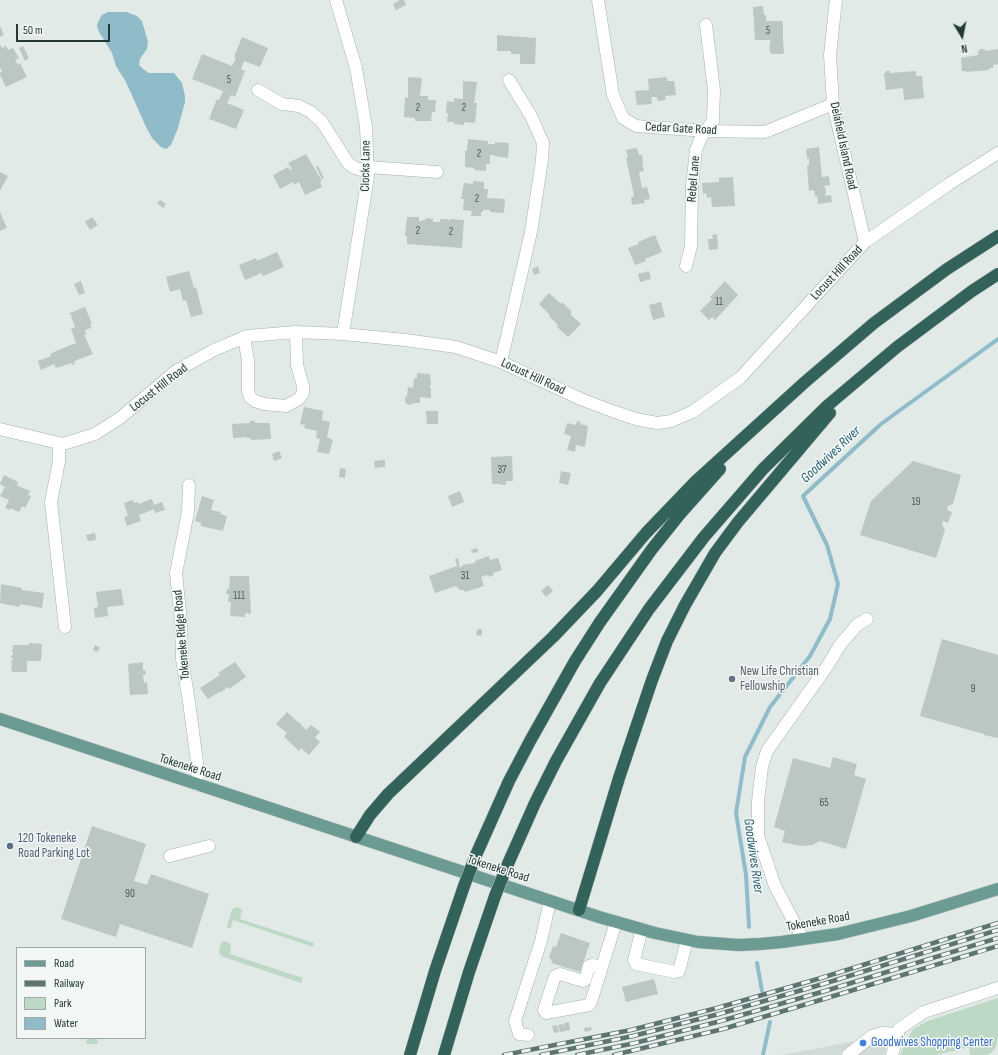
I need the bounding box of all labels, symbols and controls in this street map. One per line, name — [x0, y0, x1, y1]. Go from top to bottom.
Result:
scale bar — [18, 16, 112, 42]
north arrow — [942, 16, 982, 56]
text: 50 m — [23, 23, 43, 38]
house number: 5 — [766, 24, 770, 38]
text: N — [960, 41, 968, 55]
house number: 5 — [227, 73, 231, 87]
house number: 2 — [416, 101, 420, 115]
house number: 2 — [462, 101, 466, 115]
street label: Delafield Island Road — [826, 101, 860, 191]
street label: Cedar Gate Road — [645, 119, 717, 139]
street label: Clocks Lane — [358, 140, 374, 192]
house number: 2 — [477, 147, 481, 161]
street label: Rebel Lane — [684, 155, 704, 203]
house number: 2 — [475, 192, 479, 206]
house number: 2 — [416, 224, 420, 238]
house number: 2 — [449, 225, 453, 239]
street label: Locust Hill Road — [808, 242, 866, 304]
house number: 11 — [715, 295, 723, 309]
street label: Locust Hill Road — [498, 355, 568, 399]
street label: Locust Hill Road — [127, 361, 191, 415]
water label: Goodwives River — [798, 423, 864, 487]
house number: 37 — [497, 463, 507, 477]
house number: 19 — [912, 495, 920, 509]
house number: 31 — [461, 569, 469, 583]
street label: Tokeneke Ridge Road — [170, 589, 194, 681]
house number: 111 — [233, 589, 245, 603]
place label: New Life Christian Fellowship — [740, 664, 819, 695]
marker: New Life Christian Fellowship — [727, 674, 737, 684]
house number: 9 — [971, 682, 975, 696]
street label: Tokeneke Road — [157, 751, 223, 785]
house number: 65 — [819, 796, 829, 810]
water label: Goodwives River — [739, 817, 767, 895]
place label: 120 Tokeneke Road Parking Lot — [18, 831, 90, 862]
marker: 120 Tokeneke Road Parking Lot — [5, 841, 15, 851]
street label: Tokeneke Road — [465, 852, 531, 886]
house number: 90 — [125, 887, 135, 901]
street label: Tokeneke Road — [785, 909, 851, 935]
legend — [16, 947, 146, 1039]
text: Road — [54, 956, 74, 971]
text: Railway — [54, 976, 84, 991]
text: Park — [54, 996, 72, 1011]
text: Water — [54, 1016, 78, 1031]
place label: Goodwives Shopping Center — [871, 1035, 993, 1051]
marker: Goodwives Shopping Center — [858, 1038, 868, 1048]

